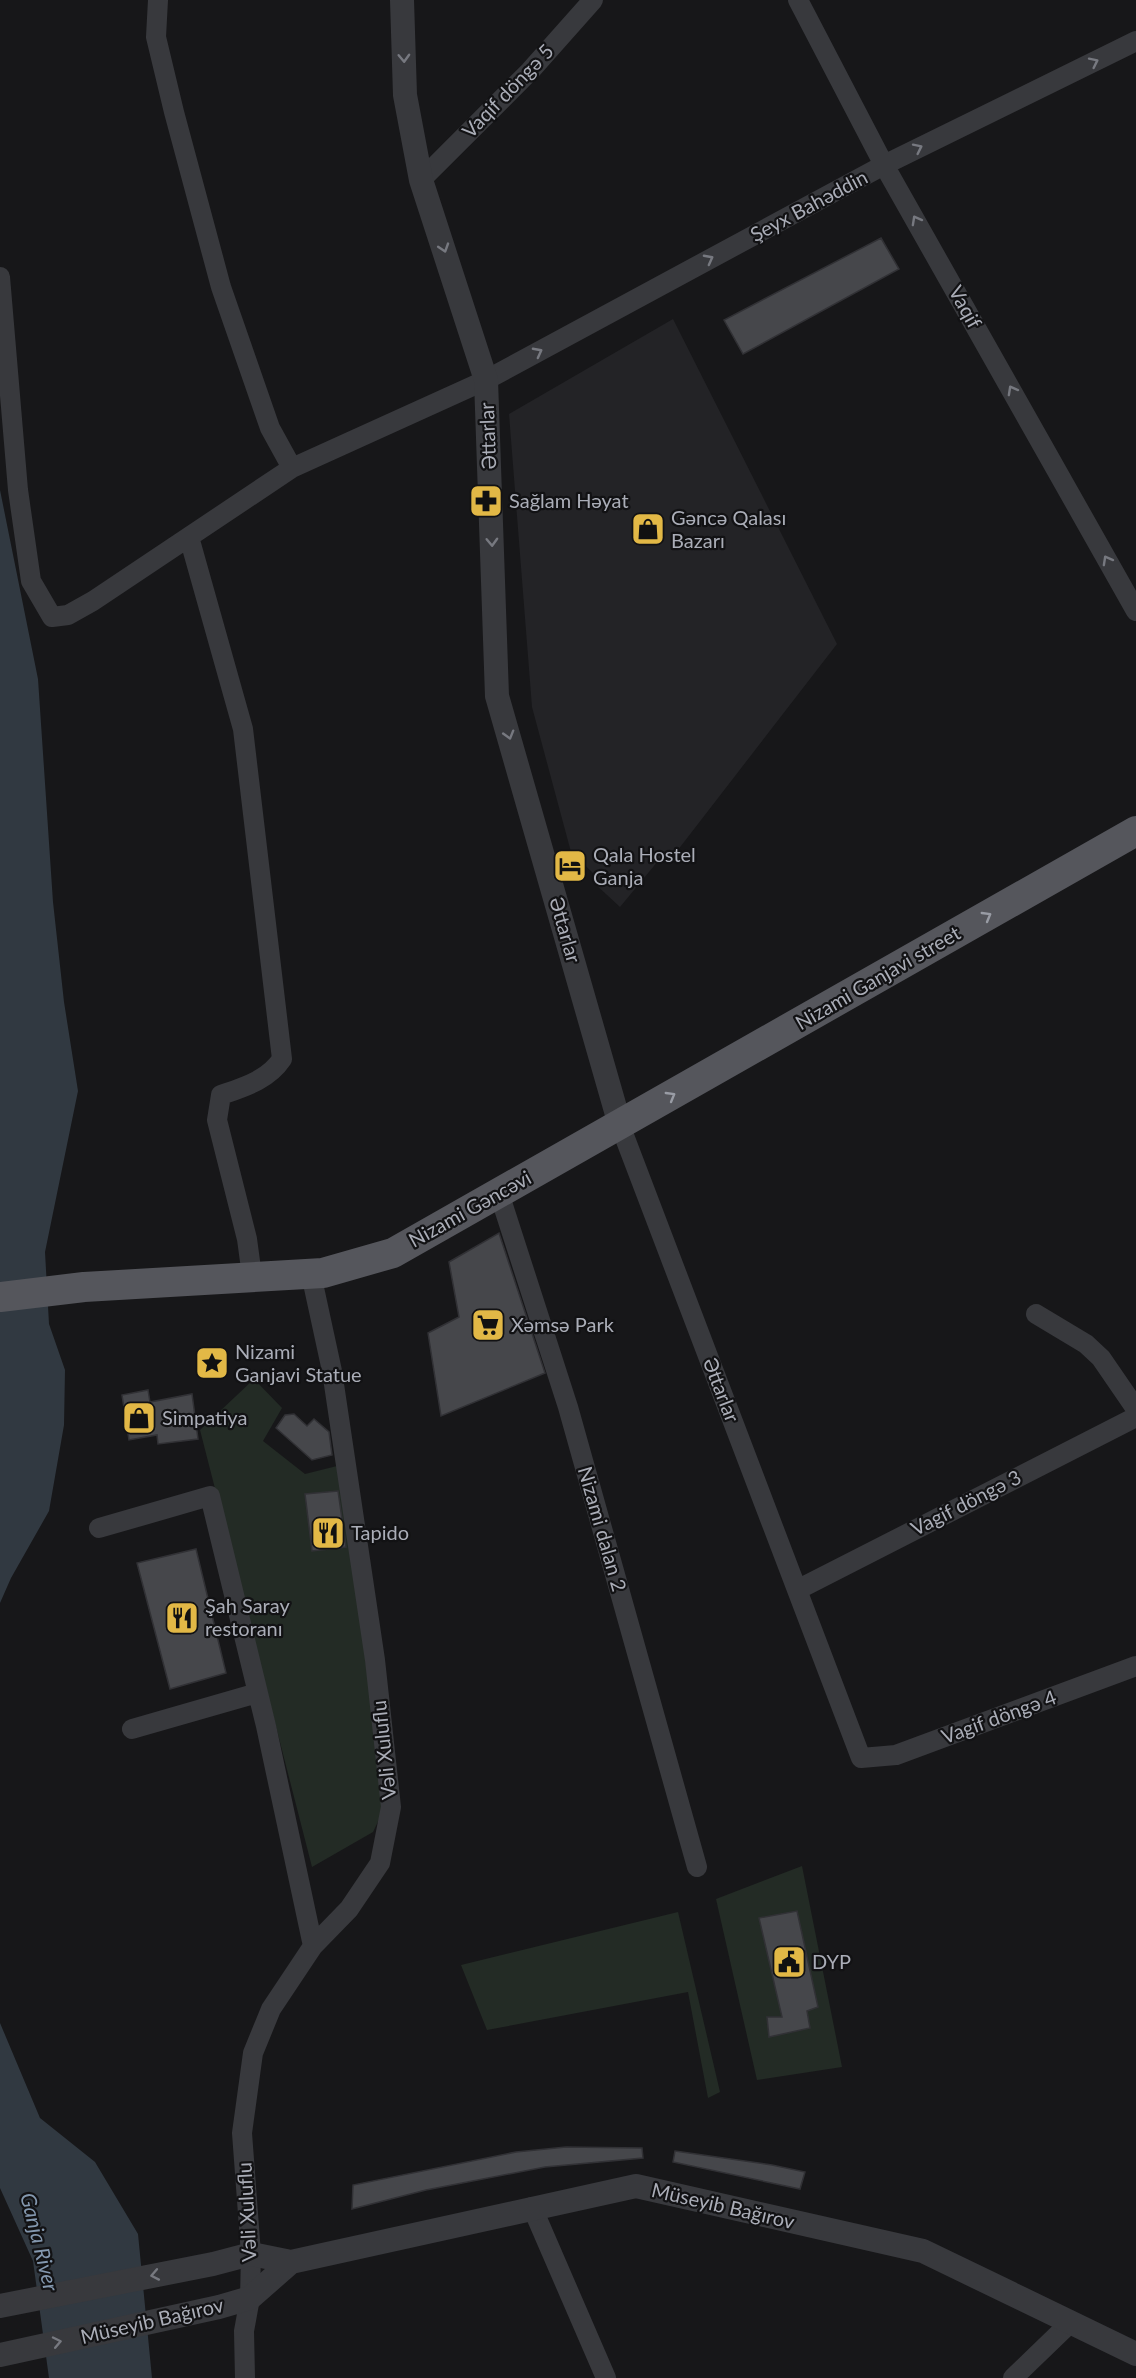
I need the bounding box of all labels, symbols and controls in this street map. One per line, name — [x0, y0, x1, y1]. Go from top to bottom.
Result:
street label: Vaqif döngə 5 — [457, 38, 558, 142]
one-way arrow — [398, 54, 410, 63]
one-way arrow — [1087, 58, 1098, 70]
one-way arrow — [912, 144, 923, 155]
street label: Şeyx Bahəddin — [746, 164, 871, 246]
one-way arrow — [912, 216, 923, 227]
one-way arrow — [436, 242, 449, 253]
one-way arrow — [703, 255, 714, 266]
street label: Vaqif — [944, 281, 987, 332]
one-way arrow — [532, 348, 542, 359]
one-way arrow — [1007, 386, 1019, 396]
street label: Əttarlar — [474, 401, 500, 470]
pharmacy icon: Sağlam Həyat — [468, 483, 504, 519]
place label: Sağlam Həyat — [509, 488, 629, 512]
place label: Gəncə Qalası Bazarı — [671, 505, 786, 552]
shop icon: Gəncə Qalası Bazarı — [630, 511, 666, 547]
one-way arrow — [486, 537, 498, 546]
one-way arrow — [1103, 556, 1114, 566]
one-way arrow — [502, 729, 514, 740]
place label: Qala Hostel Ganja — [593, 842, 696, 889]
hotel icon: Qala Hostel Ganja — [552, 848, 588, 884]
street label: Əttarlar — [545, 894, 587, 966]
one-way arrow — [981, 912, 991, 923]
street label: Nizami Ganjavi street — [791, 920, 964, 1034]
one-way arrow — [665, 1092, 675, 1103]
street label: Nizami Gəncəvi — [404, 1165, 535, 1252]
supermarket icon: Xəmsə Park — [470, 1307, 506, 1343]
place label: Xəmsə Park — [511, 1312, 615, 1336]
place label: Nizami Ganjavi Statue — [235, 1339, 362, 1386]
place icon: Nizami Ganjavi Statue — [194, 1345, 230, 1381]
street label: Əttarlar — [699, 1354, 745, 1426]
shop icon: Simpatiya — [121, 1400, 157, 1436]
place label: Simpatiya — [162, 1405, 247, 1429]
street label: Nizami dalan 2 — [574, 1463, 632, 1594]
street label: Vagif döngə 3 — [906, 1464, 1025, 1540]
restaurant icon: Tapido — [310, 1515, 346, 1551]
place label: Tapido — [351, 1520, 409, 1544]
place label: Şah Saray restoranı — [205, 1593, 290, 1640]
restaurant icon: Şah Saray restoranı — [164, 1600, 200, 1636]
street label: Vagif döngə 4 — [938, 1684, 1060, 1748]
street label: Vəli Xuluflu — [366, 1699, 400, 1801]
public building icon: DYP — [771, 1944, 807, 1980]
place label: DYP — [812, 1949, 851, 1973]
street label: Vəli Xuluflu — [231, 2162, 261, 2262]
street label: Müseyib Bağırov — [649, 2177, 798, 2233]
water label: Ganja River — [16, 2190, 65, 2294]
one-way arrow — [151, 2268, 161, 2281]
street label: Müseyib Bağırov — [78, 2292, 226, 2348]
one-way arrow — [52, 2337, 62, 2350]

